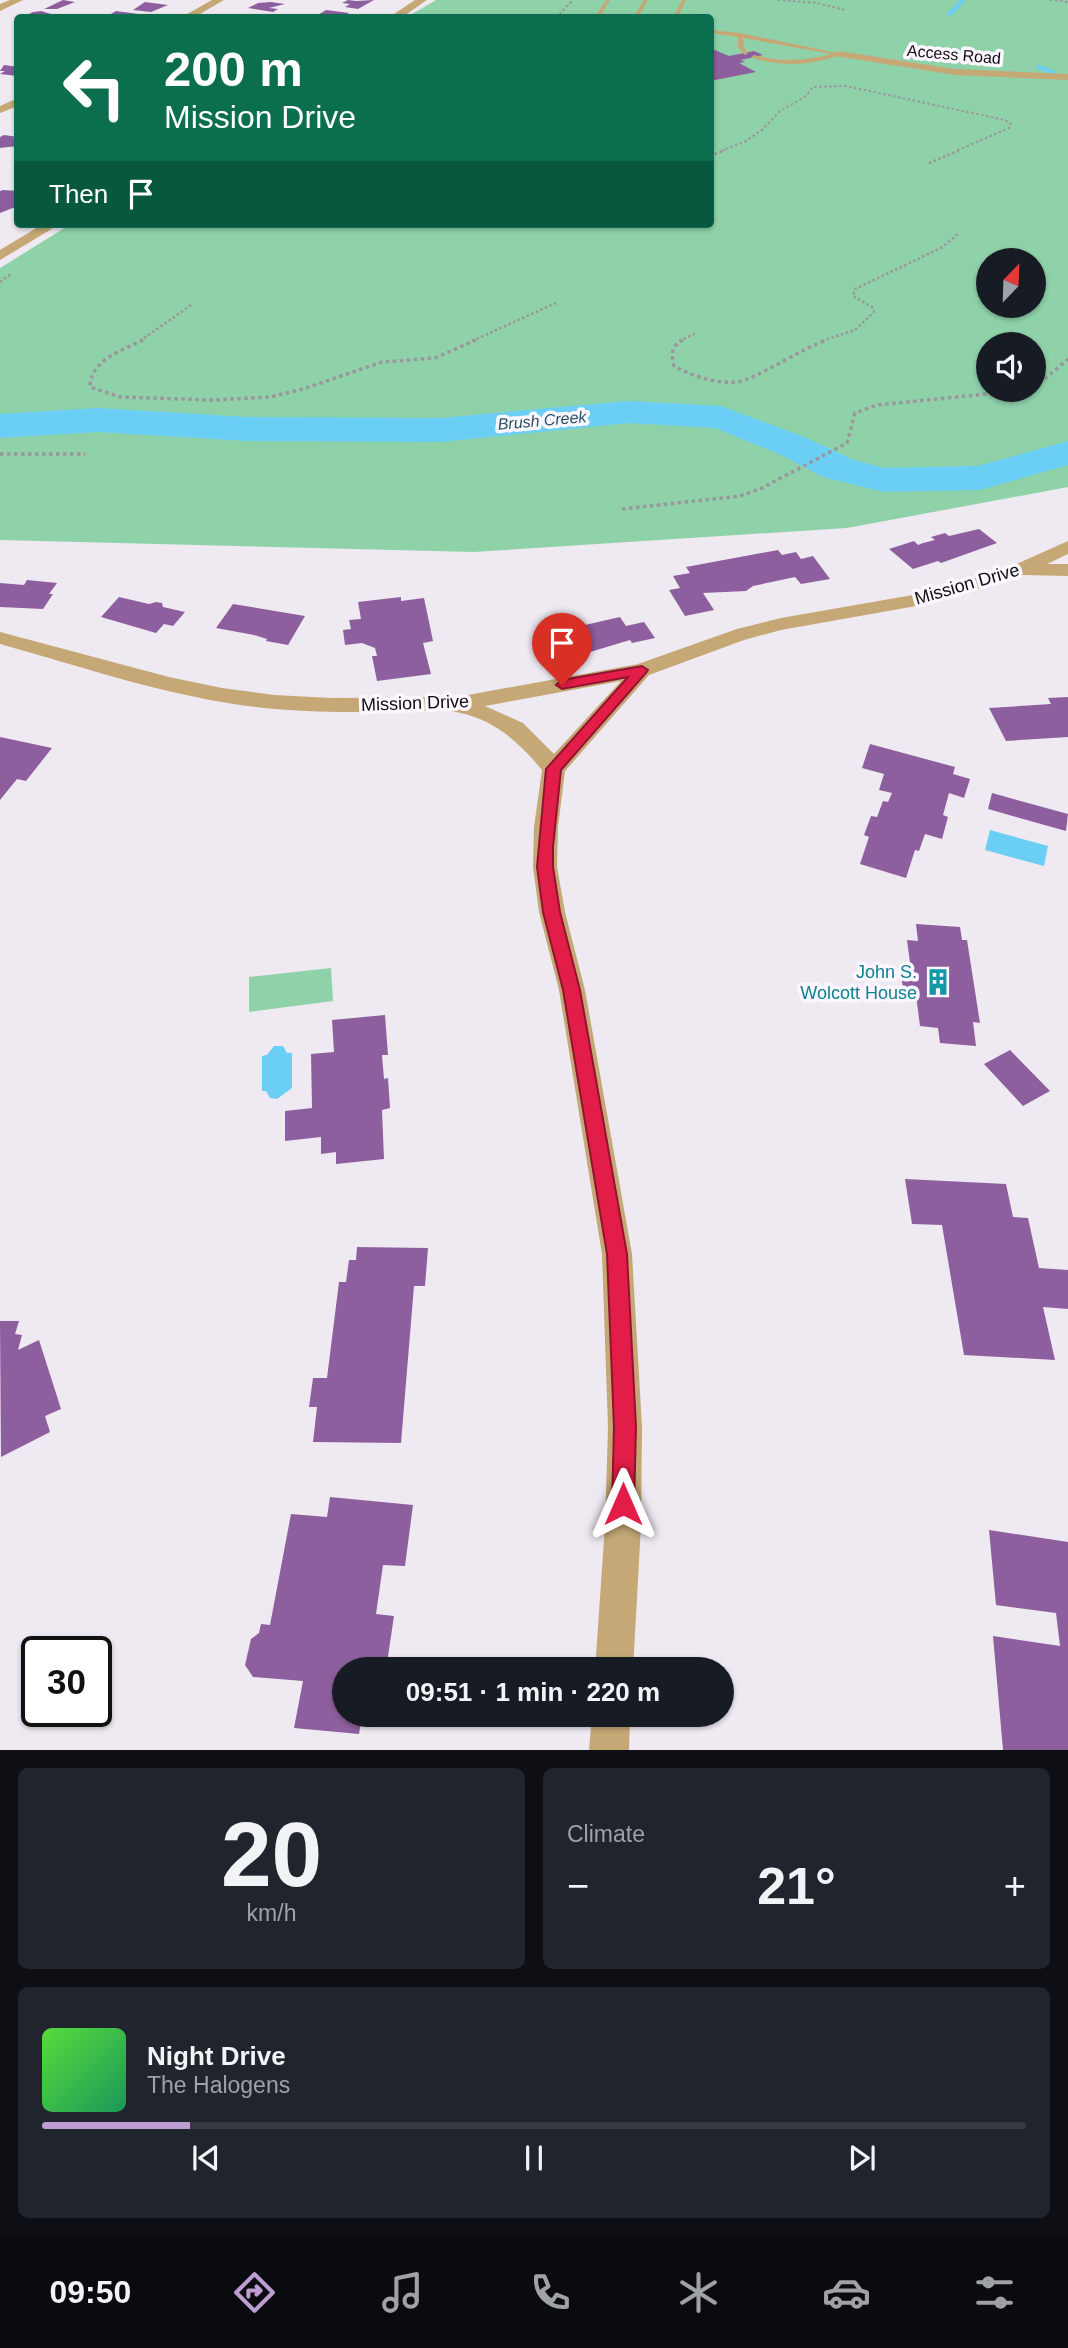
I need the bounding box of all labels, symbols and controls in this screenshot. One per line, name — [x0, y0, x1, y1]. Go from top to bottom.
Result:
icon: left — [49, 42, 140, 133]
text: 200 m — [164, 42, 303, 96]
street label: Access Road — [906, 42, 1002, 67]
text: Mission Drive — [164, 99, 356, 135]
icon: arrive — [122, 175, 160, 213]
text: Then — [49, 179, 108, 209]
north arrow — [976, 248, 1046, 318]
map controls — [976, 248, 1046, 402]
button: sound — [976, 332, 1046, 402]
water label: Brush Creek — [497, 408, 588, 433]
street label: Mission Drive — [912, 559, 1022, 609]
pin — [532, 613, 592, 685]
icon: arrive — [543, 624, 581, 662]
street label: Mission Drive — [361, 691, 469, 715]
place label: John S. Wolcott House — [800, 962, 917, 1003]
building icon: John S. Wolcott House — [923, 967, 953, 997]
position arrow — [586, 1467, 660, 1541]
speed limit sign: 30 — [21, 1636, 112, 1727]
text: 09:51 · 1 min · 220 m — [406, 1677, 660, 1707]
text: 20 — [221, 1804, 322, 1905]
text: Climate — [567, 1821, 645, 1847]
text: 21° — [757, 1857, 836, 1915]
text: − — [567, 1865, 589, 1907]
text: + — [1004, 1865, 1026, 1907]
text: km/h — [247, 1900, 296, 1926]
text: Night Drive — [147, 2041, 286, 2071]
text: The Halogens — [147, 2072, 290, 2098]
icon: previous — [187, 2139, 225, 2177]
icon: pause — [515, 2139, 553, 2177]
icon: next — [843, 2139, 881, 2177]
icon: directions — [230, 2268, 279, 2317]
icon: music — [378, 2268, 427, 2317]
icon: phone — [526, 2268, 575, 2317]
icon: climate — [674, 2268, 723, 2317]
icon: car — [822, 2268, 871, 2317]
icon: filters — [970, 2268, 1019, 2317]
text: 09:50 — [49, 2274, 131, 2310]

